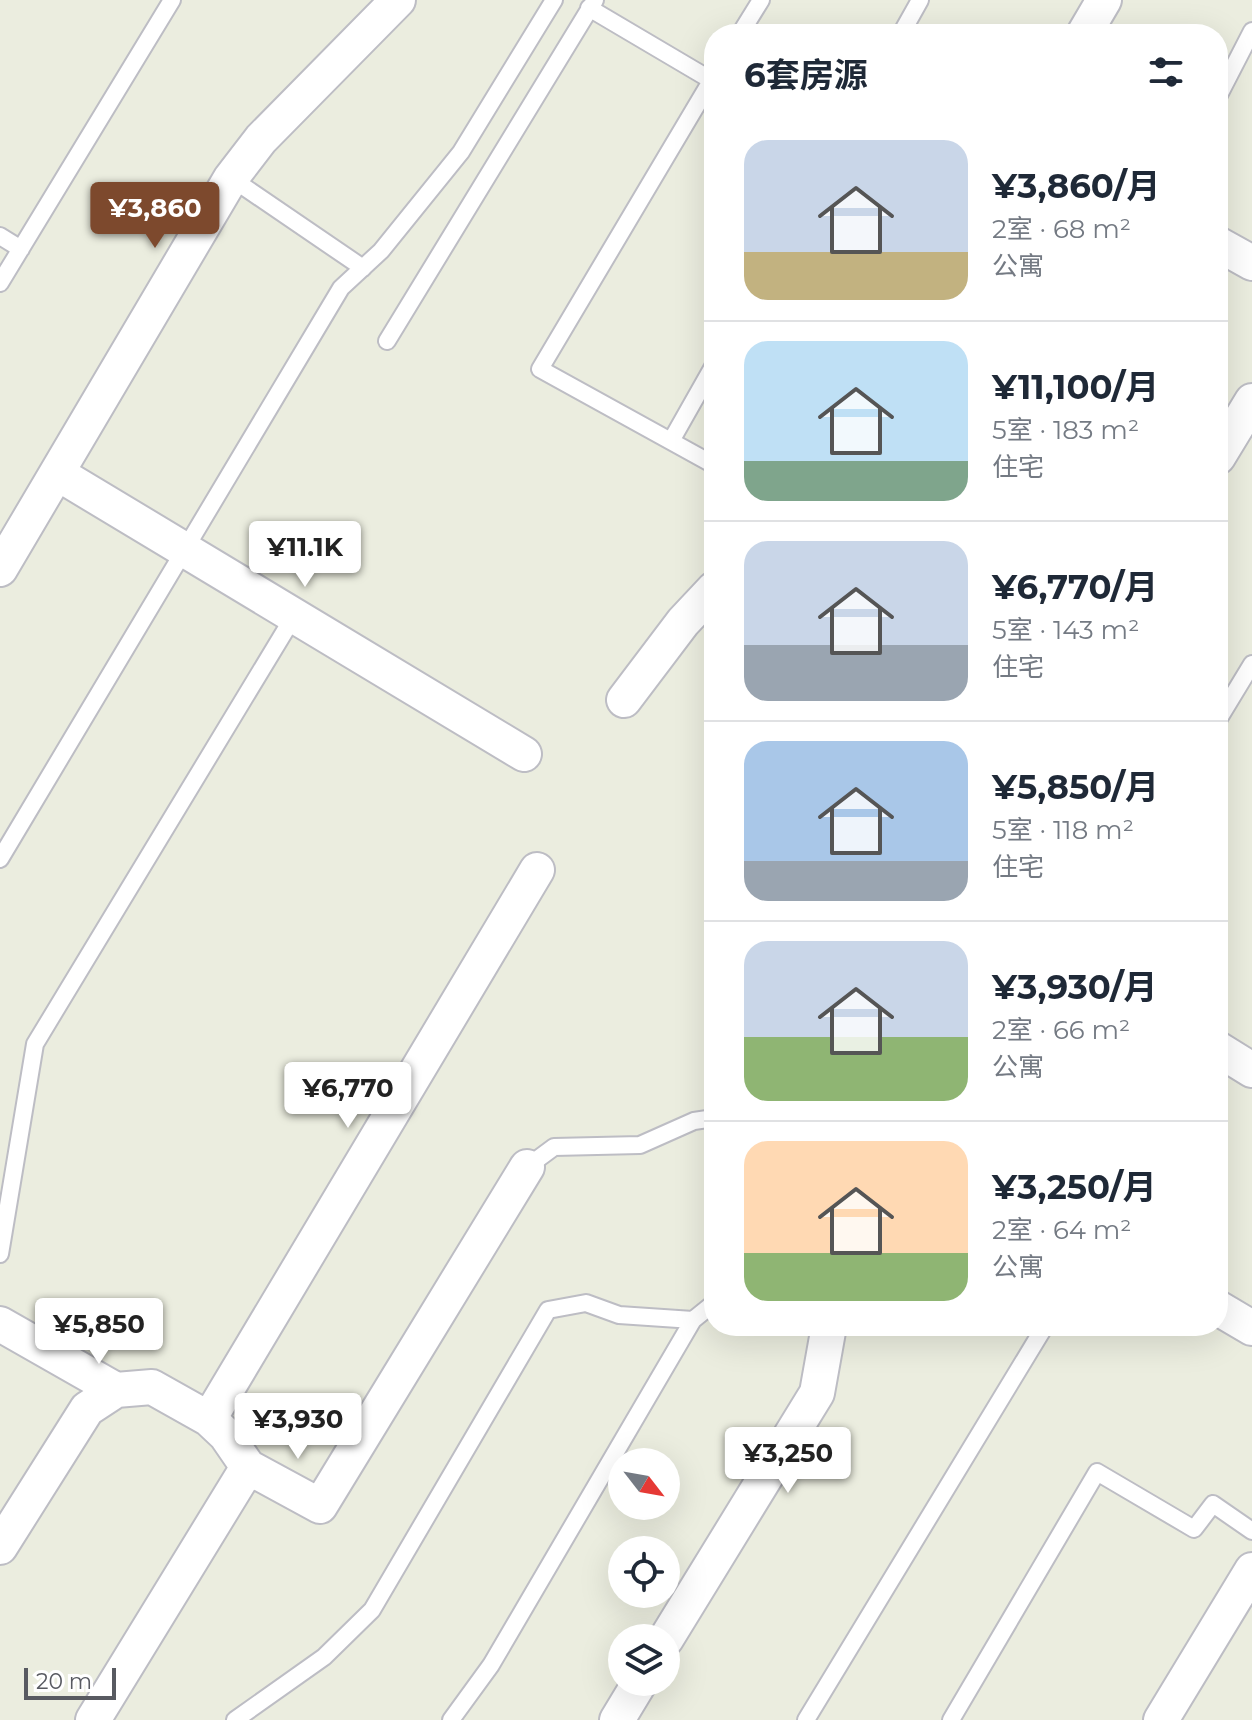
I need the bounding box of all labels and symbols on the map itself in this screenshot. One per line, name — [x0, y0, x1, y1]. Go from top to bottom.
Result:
pin: ¥3,860 — [90, 182, 220, 250]
pin: ¥11.1K — [240, 521, 370, 589]
pin: ¥6,770 — [283, 1062, 413, 1130]
pin: ¥5,850 — [34, 1298, 164, 1366]
pin: ¥3,930 — [233, 1393, 363, 1461]
pin: ¥3,250 — [723, 1427, 853, 1495]
north arrow — [608, 1448, 680, 1520]
scale bar — [24, 1664, 116, 1700]

